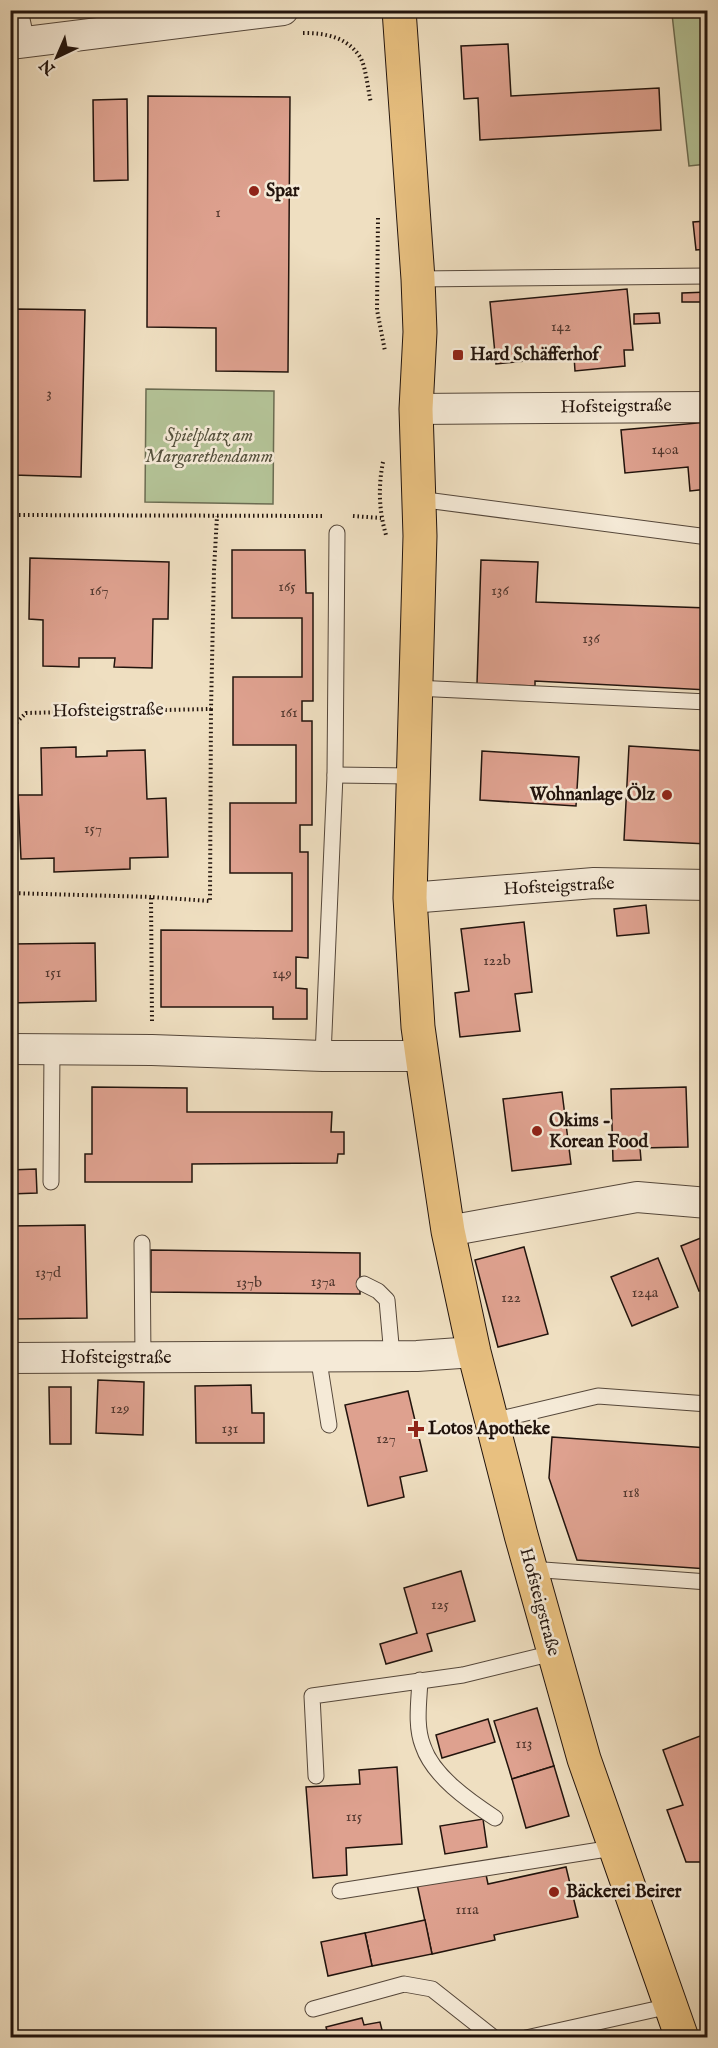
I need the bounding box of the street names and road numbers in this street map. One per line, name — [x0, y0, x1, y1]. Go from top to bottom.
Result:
street label: Hofsteigstraße — [560, 395, 672, 419]
street label: Hofsteigstraße — [52, 699, 164, 723]
street label: Hofsteigstraße — [503, 873, 615, 901]
street label: Hofsteigstraße — [60, 1347, 172, 1370]
street label: Hofsteigstraße — [514, 1545, 564, 1659]

